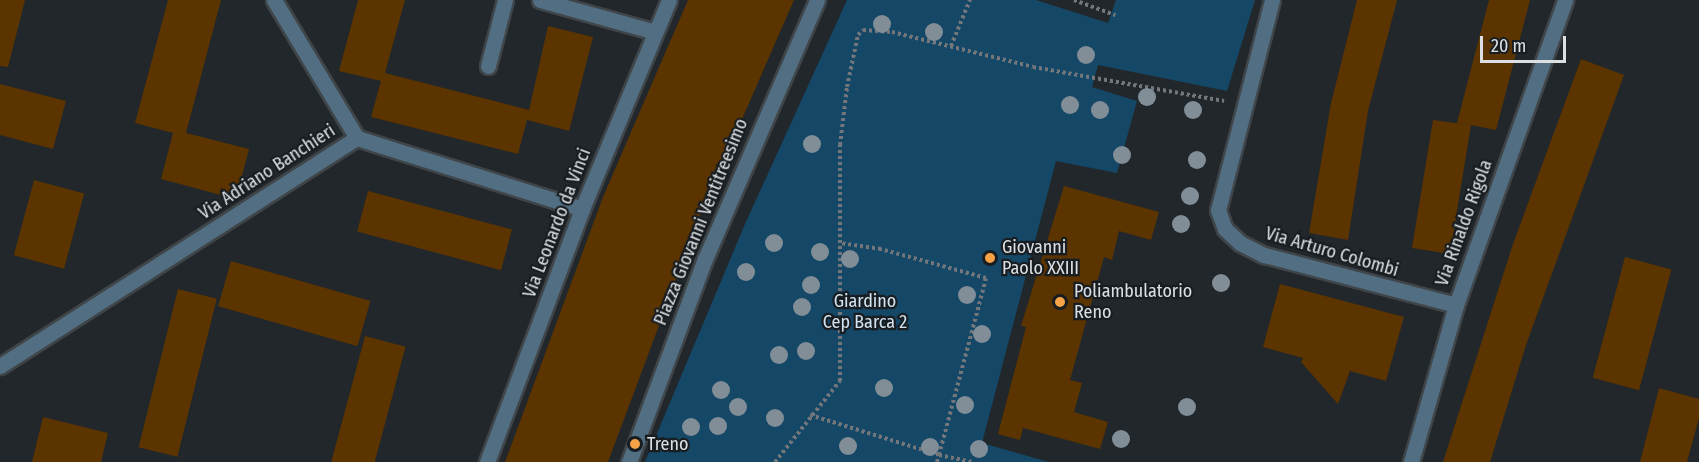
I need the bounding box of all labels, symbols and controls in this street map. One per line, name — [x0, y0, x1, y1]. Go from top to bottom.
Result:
scale bar — [1483, 24, 1568, 62]
text: 20 m — [1491, 35, 1526, 57]
street label: Piazza Giovanni Ventitreesimo — [650, 116, 752, 328]
street label: Via Adriano Banchieri — [195, 120, 339, 224]
street label: Via Leonardo da Vinci — [519, 145, 595, 301]
street label: Via Rinaldo Rigola — [1431, 157, 1497, 289]
street label: Via Arturo Colombi — [1263, 223, 1401, 281]
place label: Giovanni Paolo XXIII — [1002, 237, 1079, 280]
marker: Giovanni Paolo XXIII — [983, 251, 997, 265]
place label: Poliambulatorio Reno — [1074, 281, 1192, 324]
park label: Giardino Cep Barca 2 — [823, 291, 907, 334]
marker: Poliambulatorio Reno — [1051, 293, 1069, 311]
place label: Treno — [647, 433, 688, 455]
marker: Treno — [628, 437, 642, 451]

